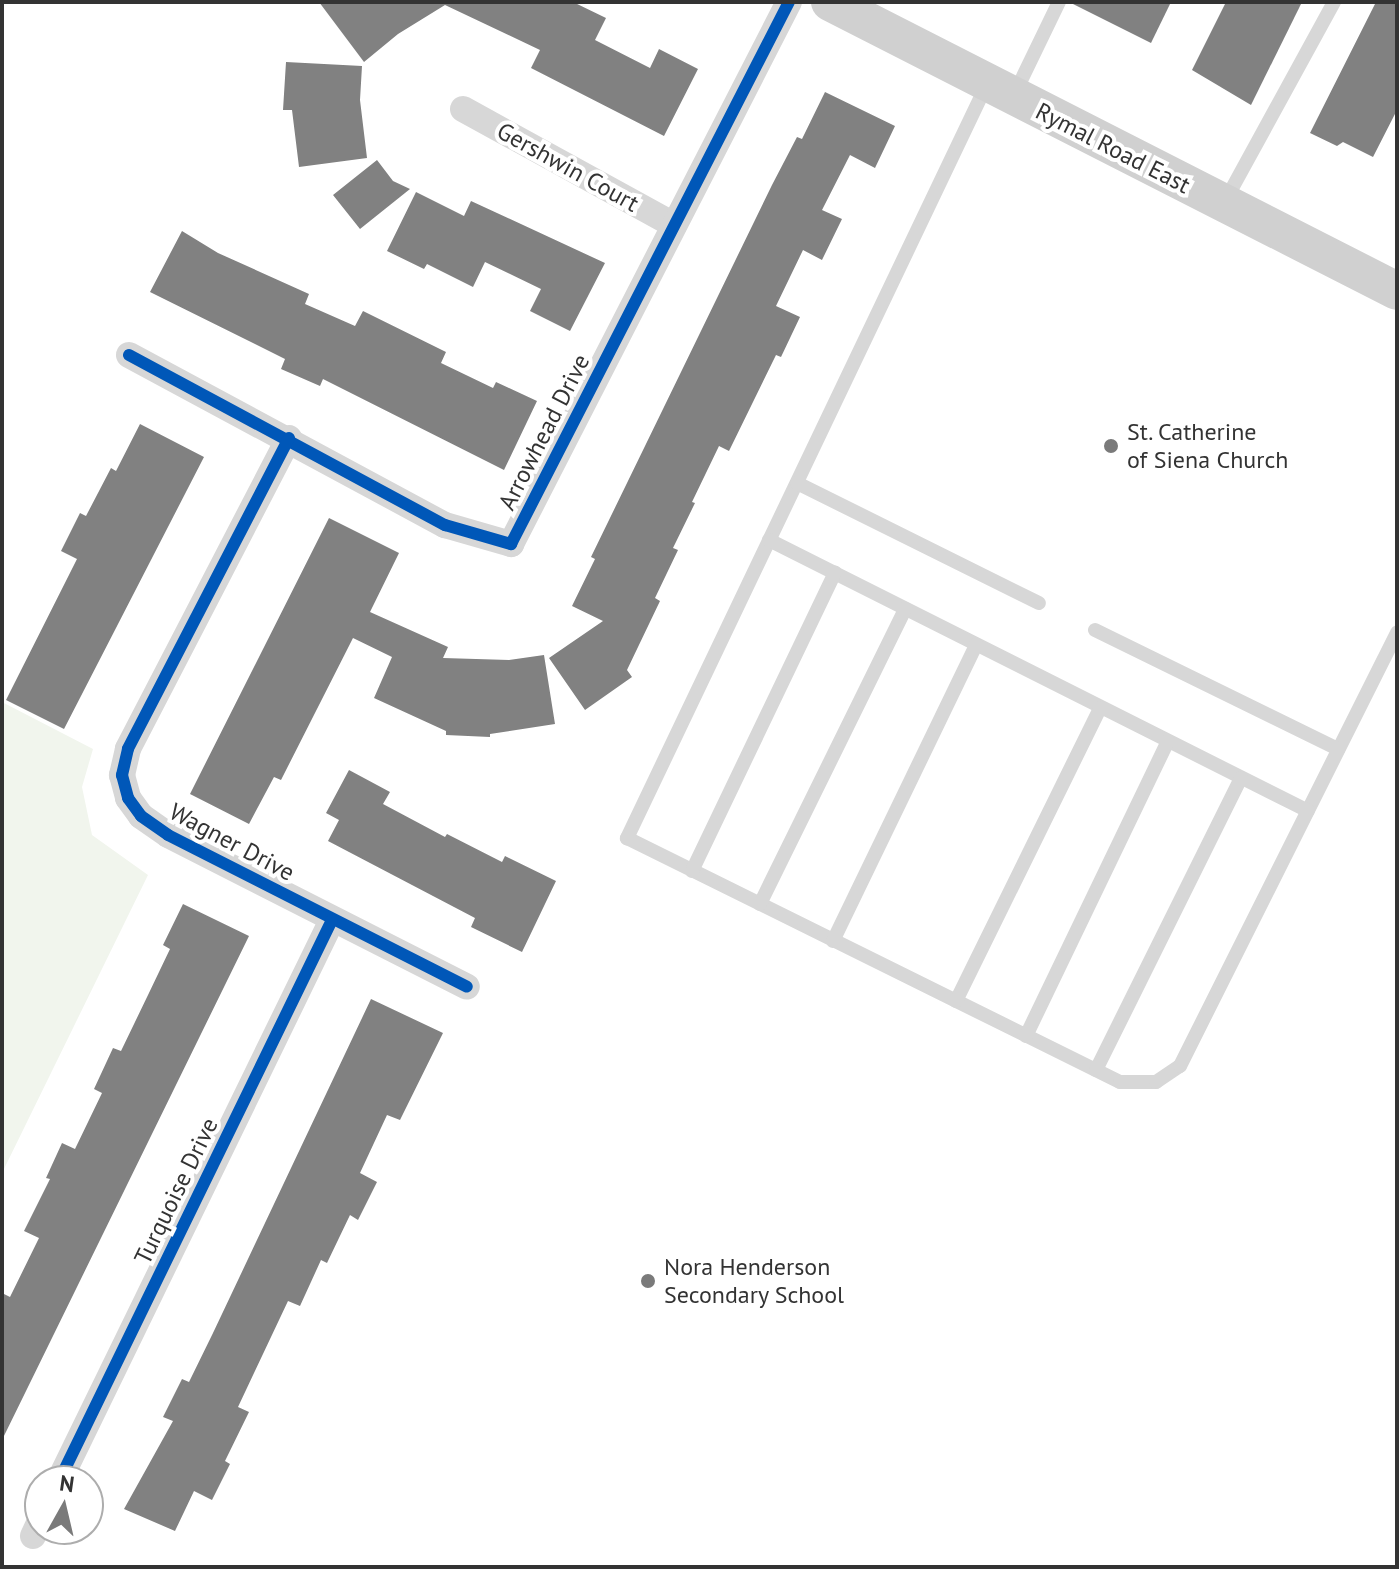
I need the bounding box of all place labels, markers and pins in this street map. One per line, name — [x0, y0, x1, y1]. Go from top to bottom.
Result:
place label: St. Catherine of Siena Church — [1127, 418, 1288, 474]
marker: St. Catherine of Siena Church — [1102, 437, 1120, 455]
place label: Nora Henderson Secondary School — [664, 1253, 845, 1309]
marker: Nora Henderson Secondary School — [639, 1272, 657, 1290]

